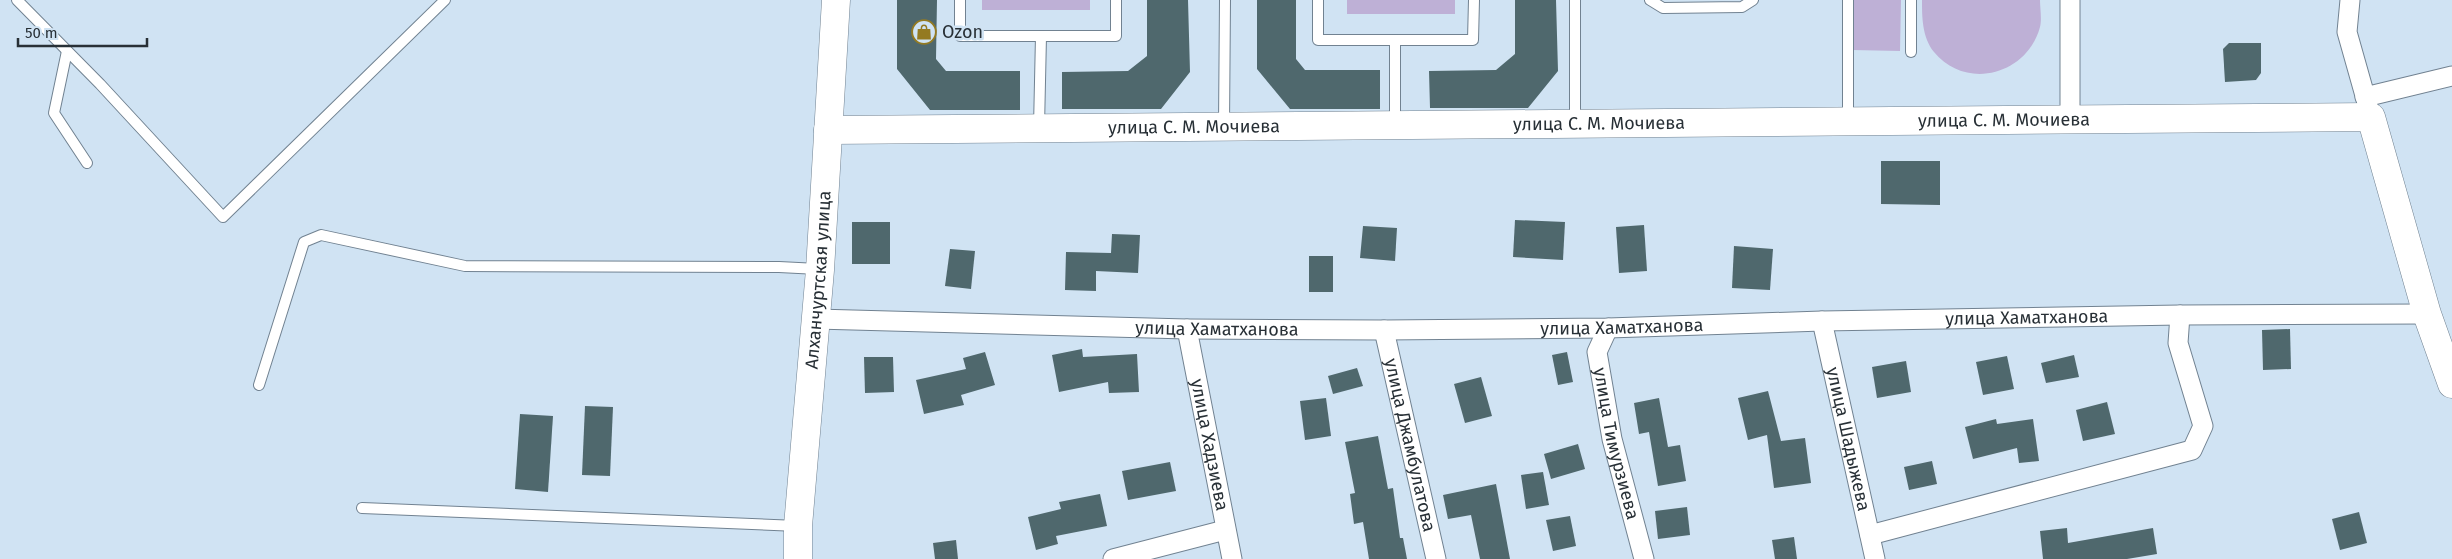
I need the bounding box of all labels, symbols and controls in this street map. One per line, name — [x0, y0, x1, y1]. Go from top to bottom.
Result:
scale bar — [18, 15, 146, 47]
shop icon: Ozon — [911, 19, 937, 45]
place label: Ozon — [942, 21, 983, 43]
text: 50 m — [25, 24, 58, 42]
street label: улица С. М. Мочиева — [1918, 108, 2090, 132]
street label: улица С. М. Мочиева — [1513, 112, 1685, 135]
street label: улица С. М. Мочиева — [1108, 115, 1280, 139]
street label: Алханчуртская улица — [801, 190, 836, 370]
street label: улица Хаматханова — [1945, 305, 2109, 330]
street label: улица Хаматханова — [1540, 314, 1704, 340]
street label: улица Хаматханова — [1135, 317, 1299, 341]
street label: улица Джамбулатова — [1380, 356, 1440, 534]
street label: улица Шадыжева — [1822, 365, 1875, 513]
street label: улица Тимурзиева — [1589, 366, 1644, 522]
street label: улица Хадзиева — [1186, 377, 1233, 513]

